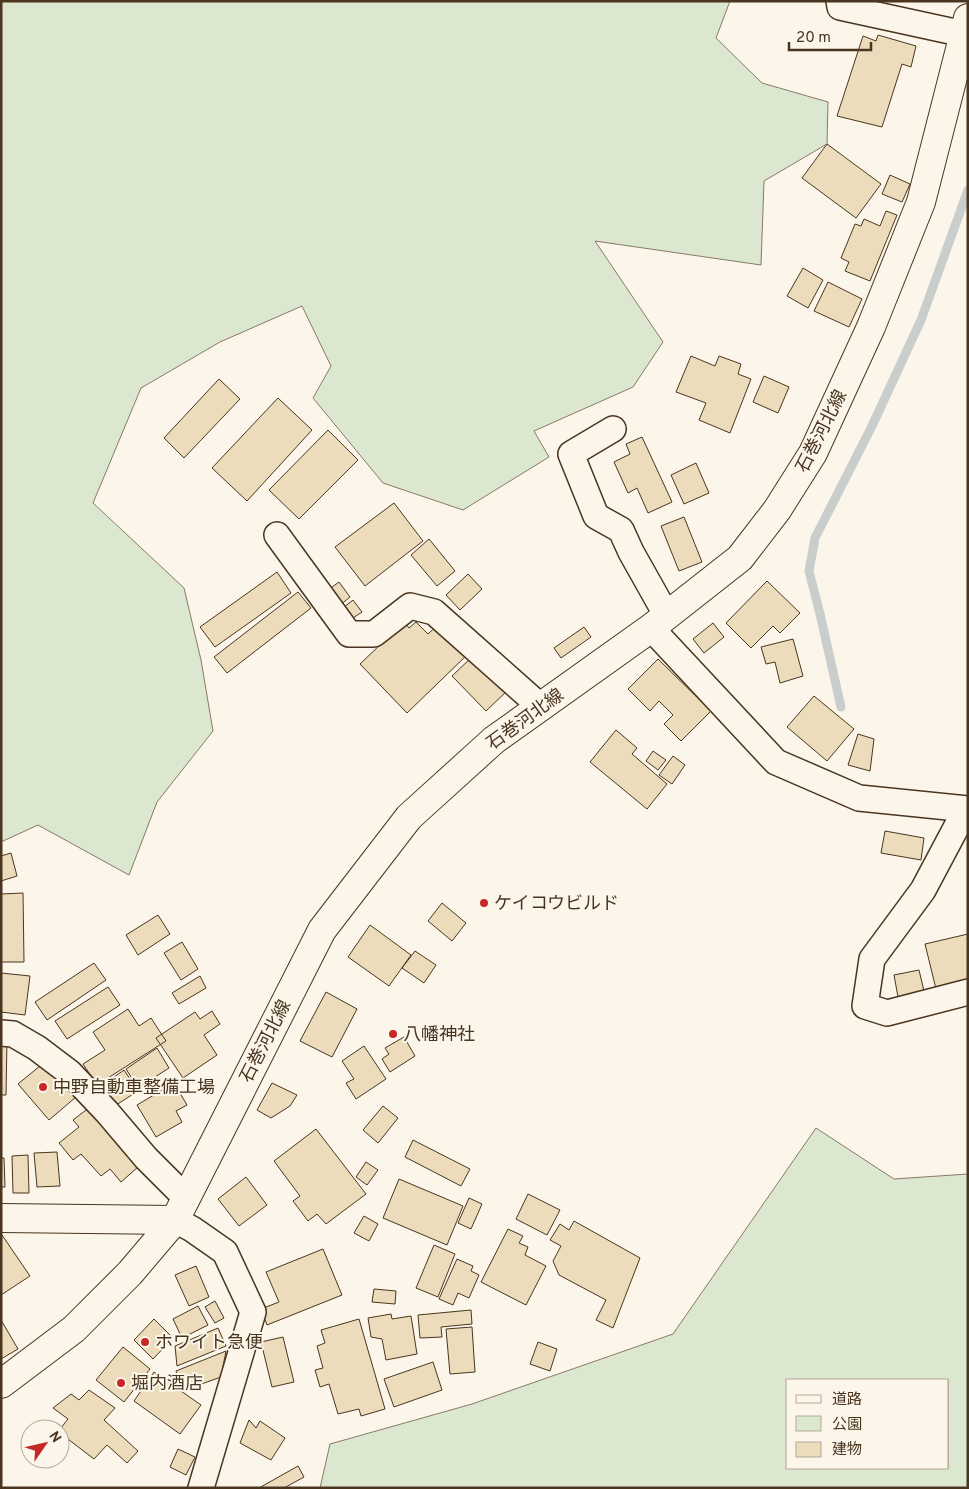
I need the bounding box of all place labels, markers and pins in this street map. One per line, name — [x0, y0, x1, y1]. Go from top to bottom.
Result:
place label: ケイコウビルド — [494, 893, 619, 916]
marker: ケイコウビルド — [478, 897, 490, 909]
place label: 八幡神社 — [403, 1024, 475, 1047]
marker: 八幡神社 — [387, 1028, 399, 1040]
place label: 中野自動車整備工場 — [53, 1077, 215, 1100]
marker: 中野自動車整備工場 — [37, 1081, 49, 1093]
place label: ホワイト急便 — [155, 1332, 263, 1355]
marker: ホワイト急便 — [139, 1336, 151, 1348]
place label: 堀内酒店 — [131, 1373, 203, 1396]
marker: 堀内酒店 — [115, 1377, 127, 1389]

